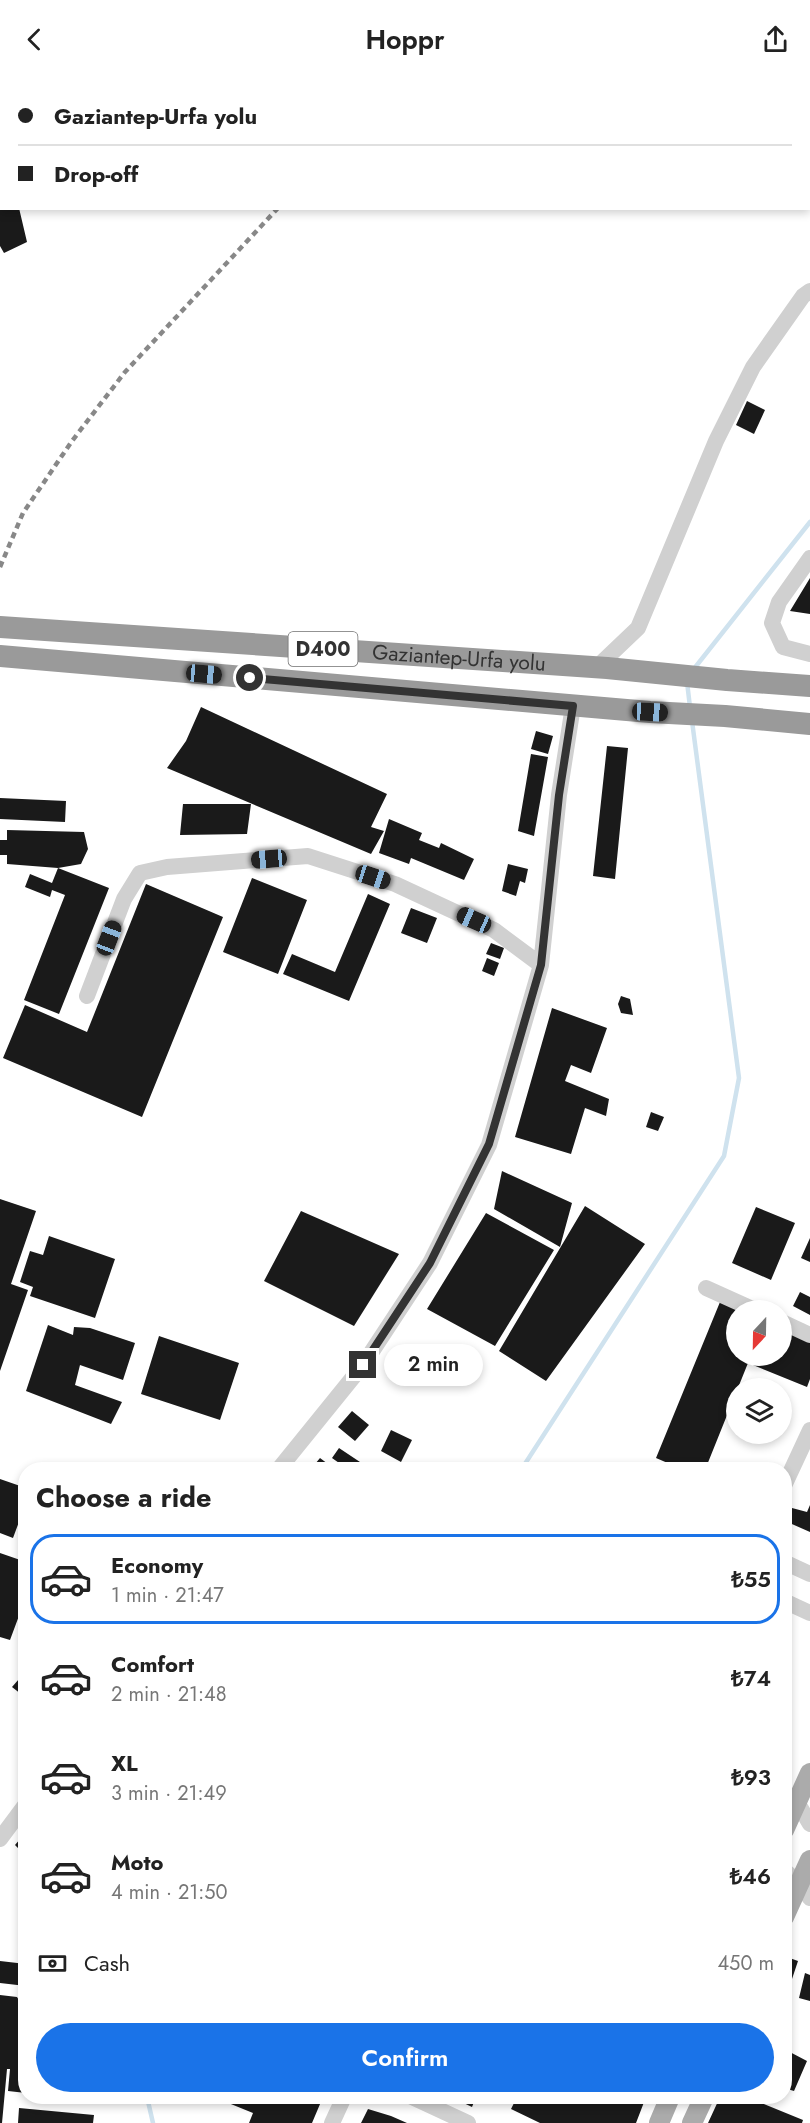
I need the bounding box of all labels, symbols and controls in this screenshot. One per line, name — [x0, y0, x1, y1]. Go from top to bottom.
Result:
text: Hoppr — [365, 20, 445, 59]
icon: back — [18, 23, 51, 56]
icon: share — [759, 23, 792, 56]
text: Gaziantep-Urfa yolu — [54, 100, 257, 132]
text: Drop-off — [54, 158, 138, 190]
road number: D400 — [288, 632, 358, 666]
street label: Gaziantep-Urfa yolu — [371, 637, 547, 679]
car — [185, 663, 223, 685]
route start — [236, 664, 263, 691]
car — [632, 702, 668, 722]
car — [250, 848, 288, 870]
car — [353, 863, 393, 891]
car — [454, 904, 494, 936]
car — [94, 918, 124, 958]
north arrow — [726, 1300, 792, 1366]
map controls — [726, 1300, 792, 1444]
callout: 2 min — [384, 1344, 483, 1386]
text: 2 min — [408, 1350, 459, 1379]
route end — [349, 1351, 376, 1378]
button: layers — [726, 1378, 792, 1444]
text: Choose a ride — [36, 1478, 211, 1517]
text: Economy — [111, 1549, 203, 1581]
icon: car — [39, 1552, 93, 1606]
text: ₺55 — [731, 1563, 771, 1595]
text: 1 min · 21:47 — [111, 1581, 224, 1610]
text: Comfort — [111, 1648, 194, 1680]
icon: car — [39, 1651, 93, 1705]
text: ₺74 — [731, 1662, 771, 1694]
text: 2 min · 21:48 — [111, 1680, 227, 1709]
text: XL — [111, 1747, 138, 1779]
icon: car — [39, 1750, 93, 1804]
text: ₺93 — [731, 1761, 771, 1793]
text: 3 min · 21:49 — [111, 1779, 227, 1808]
text: Moto — [111, 1846, 164, 1878]
icon: car — [39, 1849, 93, 1903]
text: ₺46 — [730, 1860, 771, 1892]
text: 4 min · 21:50 — [111, 1878, 228, 1907]
icon: cash — [36, 1947, 69, 1980]
text: Cash — [84, 1947, 130, 1979]
text: 450 m — [717, 1949, 774, 1978]
button: Confirm — [36, 2023, 774, 2092]

